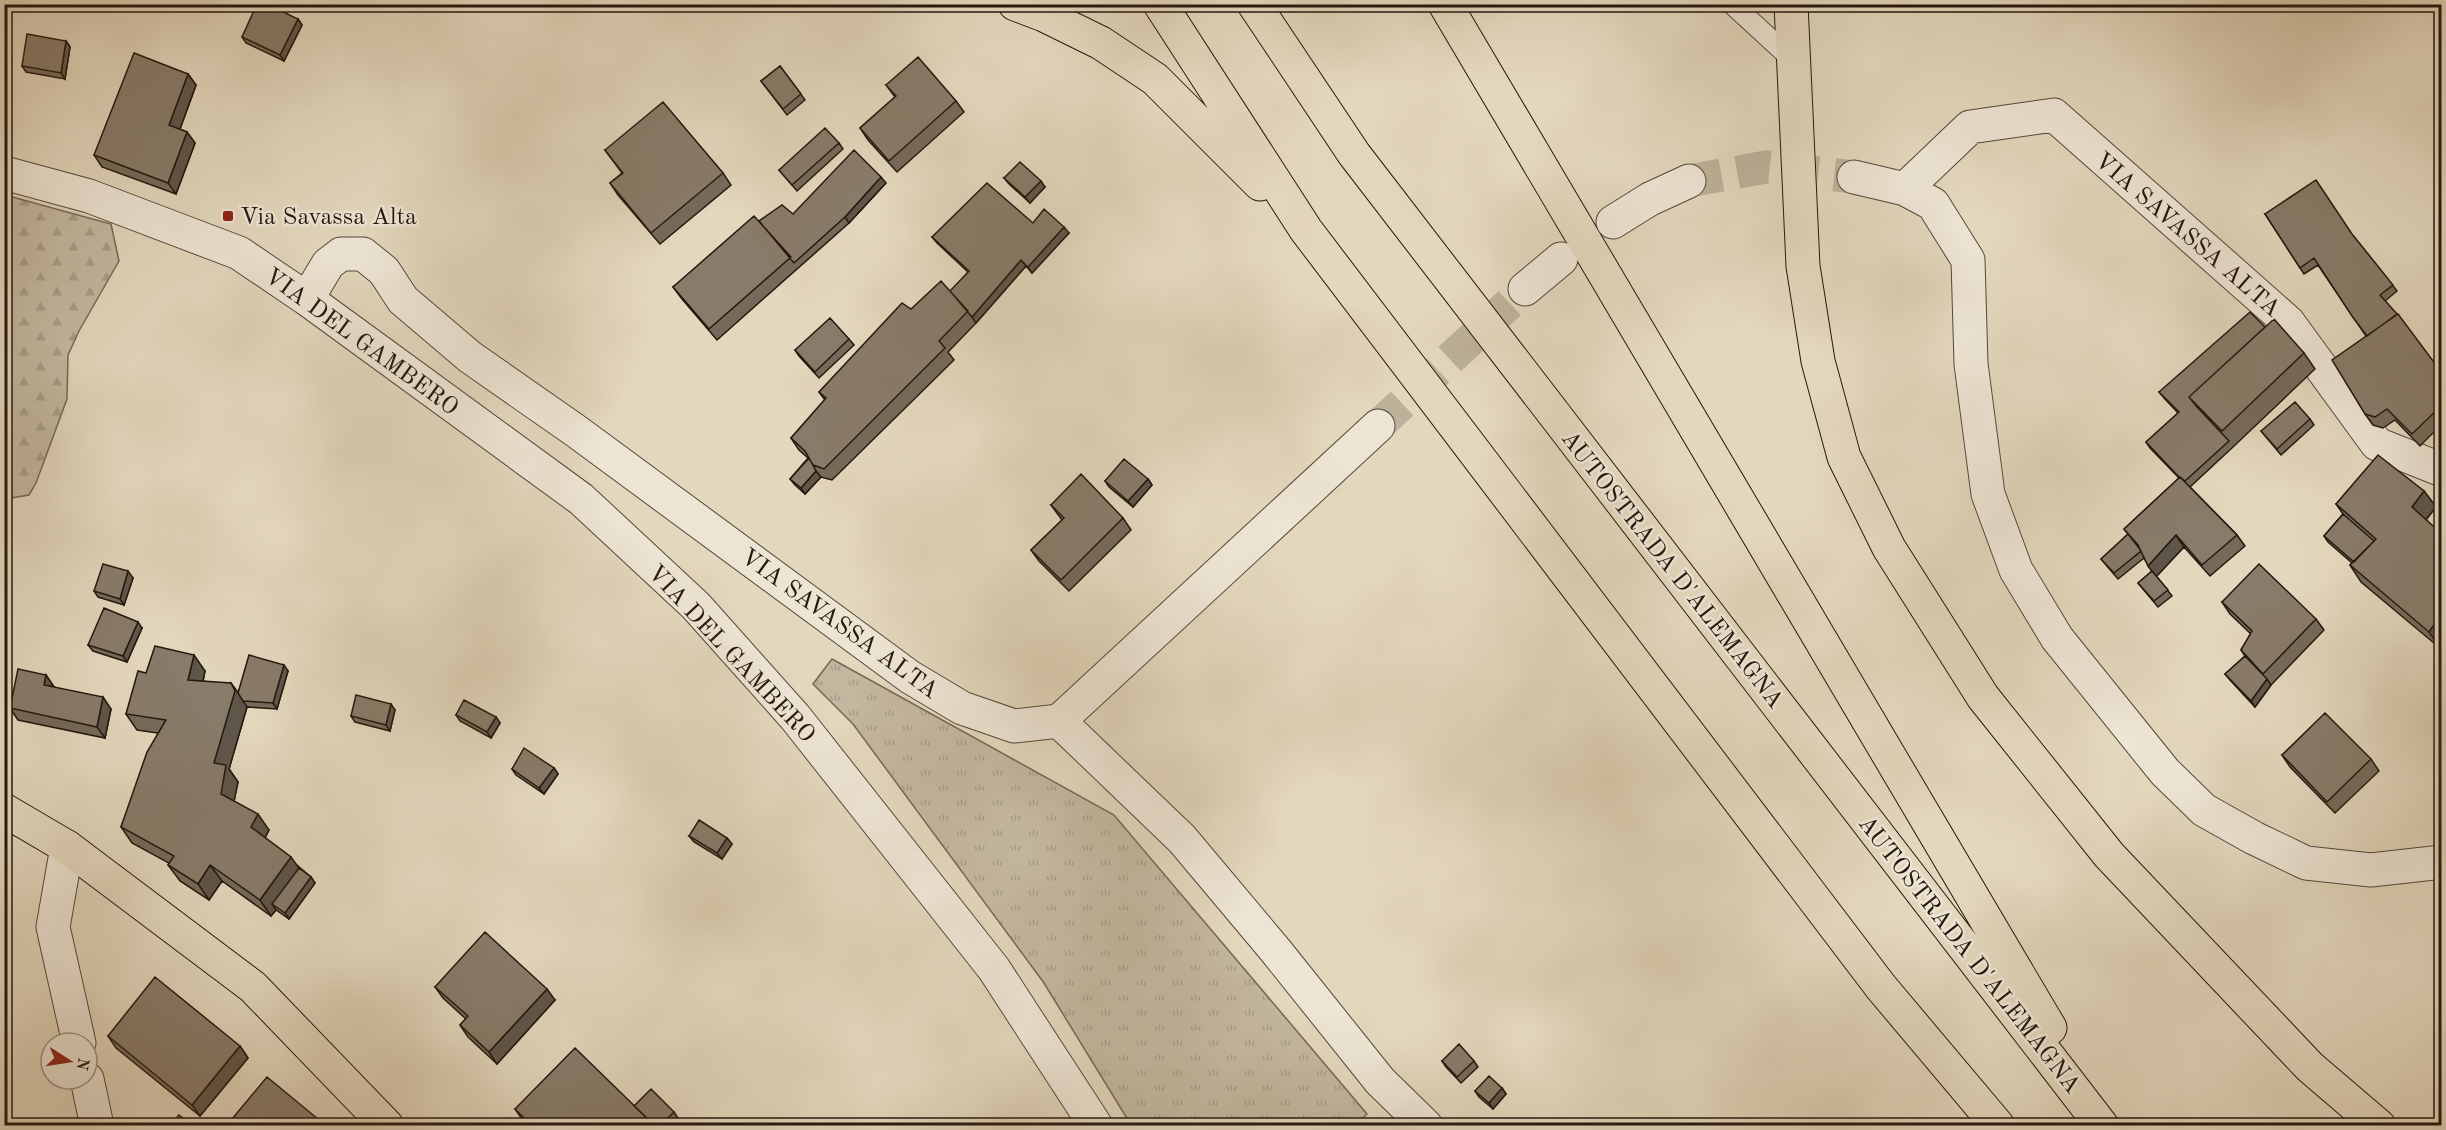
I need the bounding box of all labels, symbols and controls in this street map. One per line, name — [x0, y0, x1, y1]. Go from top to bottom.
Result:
street label: VIA SAVASSA ALTA — [2089, 149, 2284, 322]
place label: Via Savassa Alta — [240, 206, 417, 230]
marker: Via Savassa Alta — [221, 209, 235, 223]
street label: VIA DEL GAMBERO — [259, 264, 462, 421]
street label: AUTOSTRADA D'ALEMAGNA — [1556, 427, 1787, 714]
street label: VIA SAVASSA ALTA — [736, 545, 942, 704]
street label: VIA DEL GAMBERO — [642, 561, 819, 748]
street label: AUTOSTRADA D'ALEMAGNA — [1853, 812, 2084, 1099]
north arrow — [39, 1031, 99, 1091]
text: N — [72, 1056, 91, 1072]

